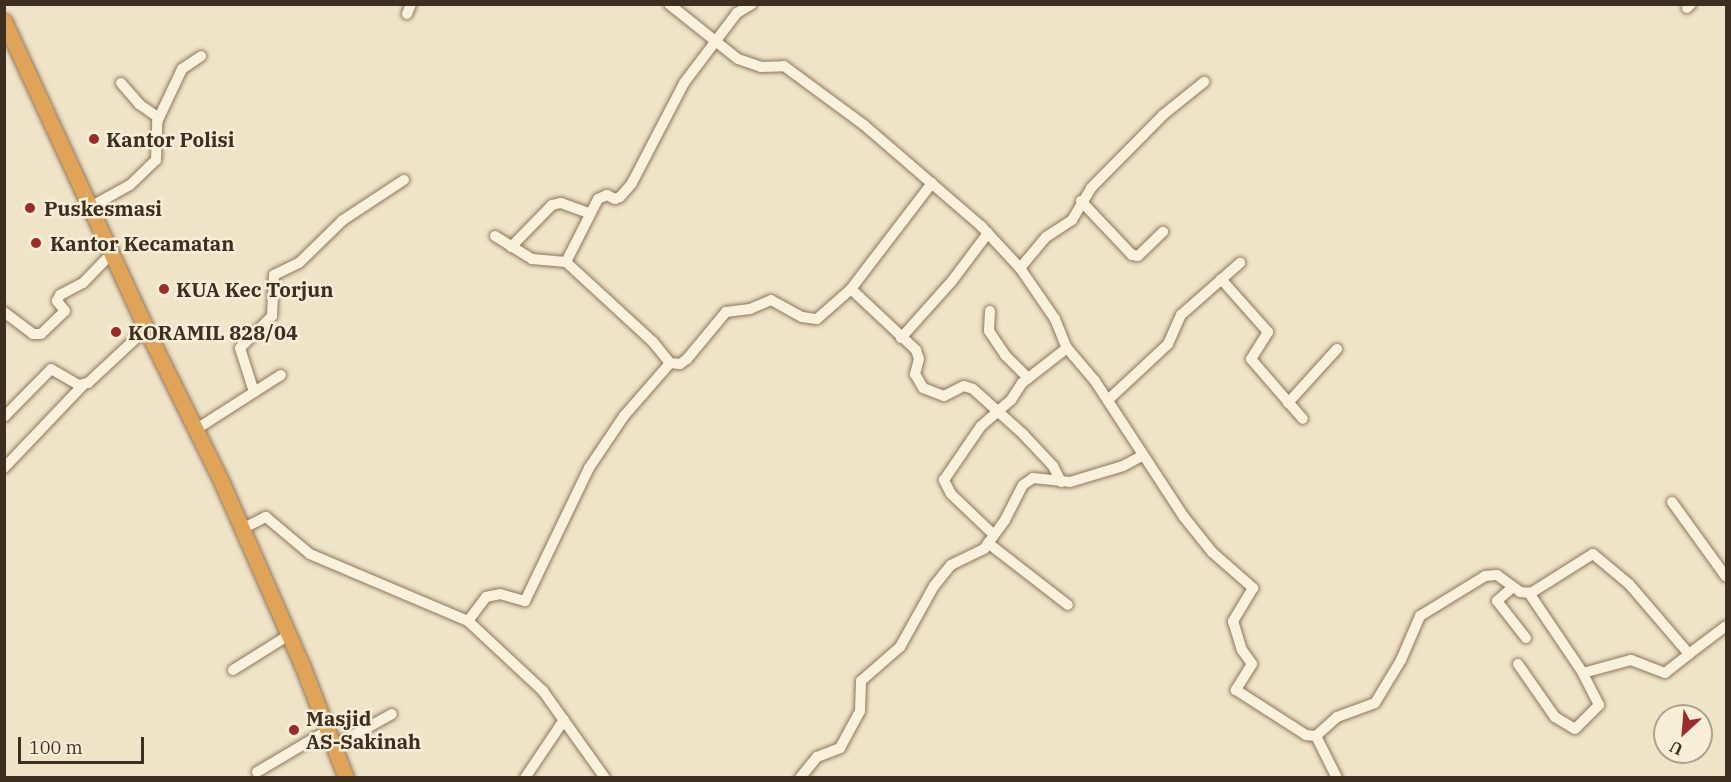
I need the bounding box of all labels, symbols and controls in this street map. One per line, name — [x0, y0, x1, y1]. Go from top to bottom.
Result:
place label: Kantor Polisi — [106, 127, 234, 151]
marker: Kantor Polisi — [87, 132, 101, 146]
place label: Puskesmasi — [44, 196, 162, 220]
marker: Puskesmasi — [21, 199, 39, 217]
place label: Kantor Kecamatan — [50, 231, 234, 255]
marker: Kantor Kecamatan — [27, 234, 45, 252]
place label: KUA Kec Torjun — [176, 277, 333, 301]
marker: KUA Kec Torjun — [157, 282, 171, 296]
place label: KORAMIL 828/04 — [128, 320, 298, 344]
marker: KORAMIL 828/04 — [109, 325, 123, 339]
north arrow — [1653, 704, 1713, 764]
place label: Masjid AS-Sakinah — [306, 706, 421, 753]
marker: Masjid AS-Sakinah — [287, 723, 301, 737]
scale bar — [21, 725, 147, 763]
text: 100 m — [29, 736, 83, 759]
text: U — [1666, 737, 1686, 760]

